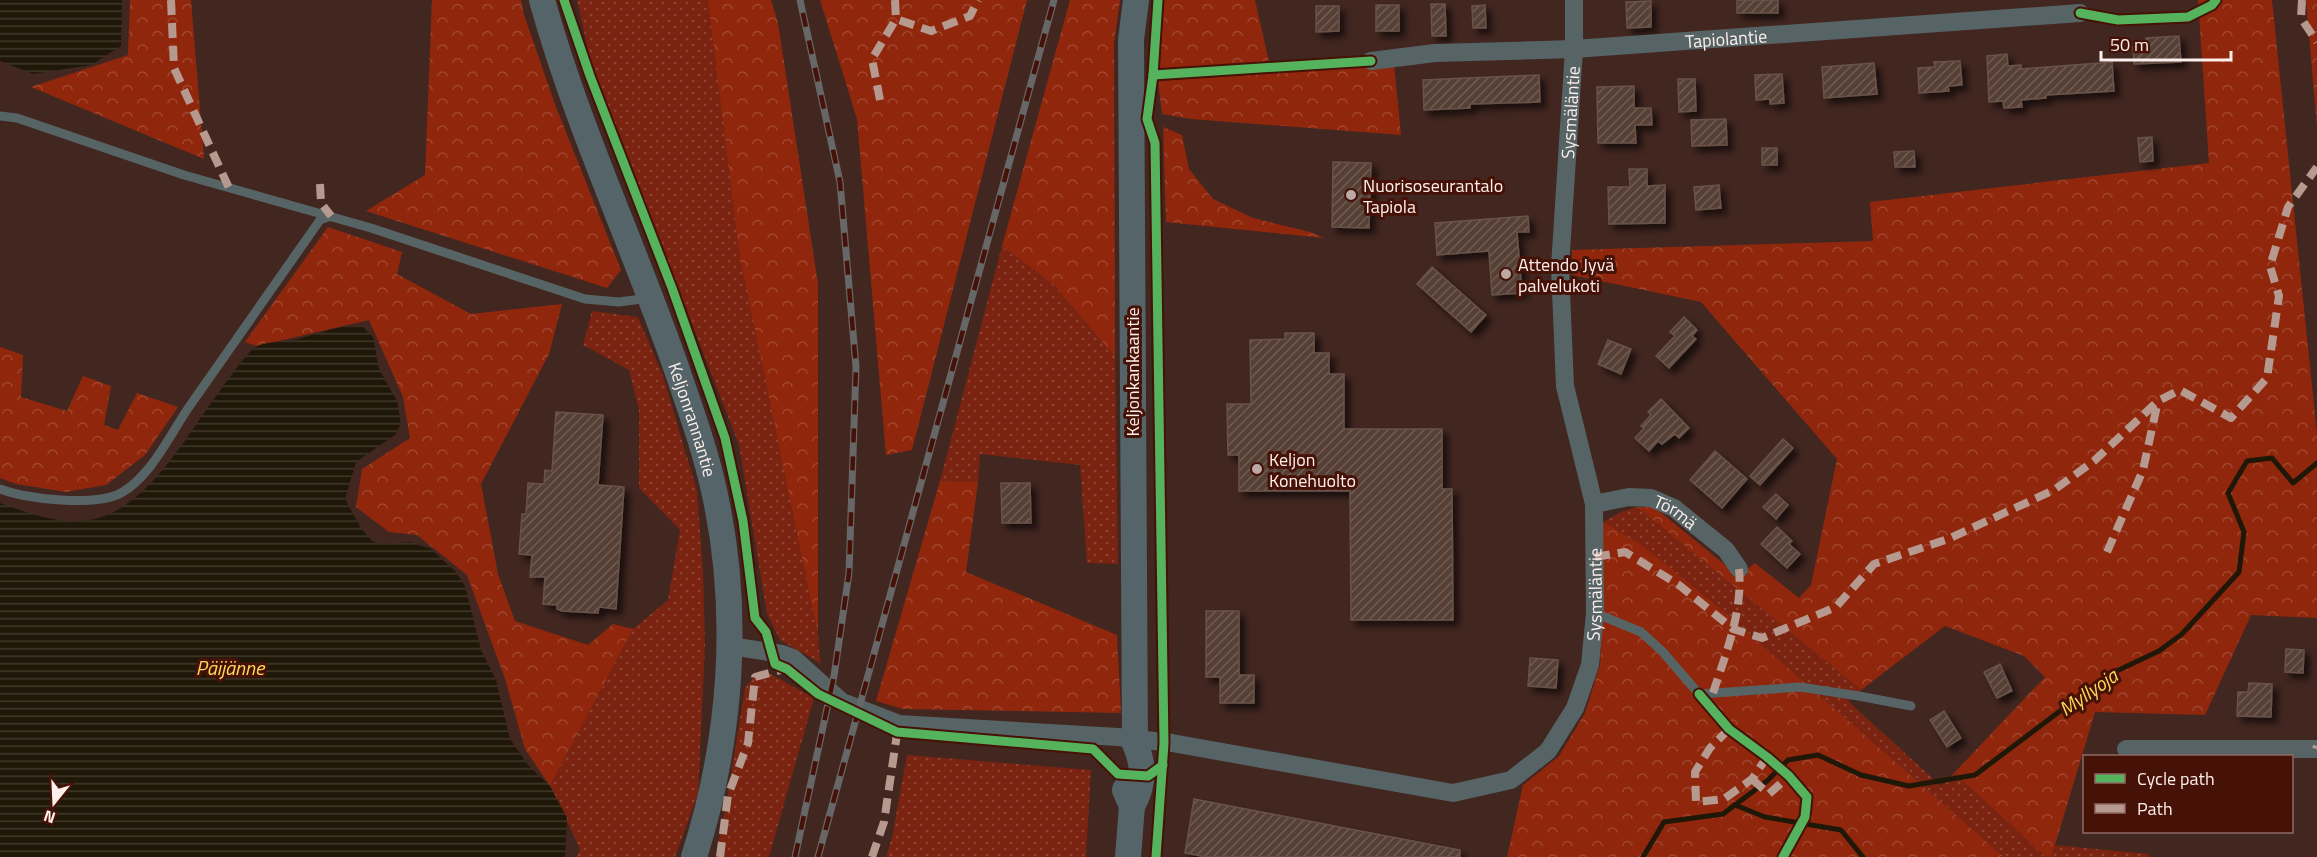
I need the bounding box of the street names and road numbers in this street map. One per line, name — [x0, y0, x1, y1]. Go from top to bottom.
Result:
street label: Tapiolantie — [1684, 22, 1768, 55]
street label: Sysmäläntie — [1553, 65, 1586, 160]
street label: Keljonkankaantie — [1119, 307, 1146, 437]
street label: Keljonrannantie — [662, 358, 724, 480]
street label: Törmä — [1650, 487, 1704, 535]
street label: Sysmäläntie — [1579, 548, 1609, 642]

